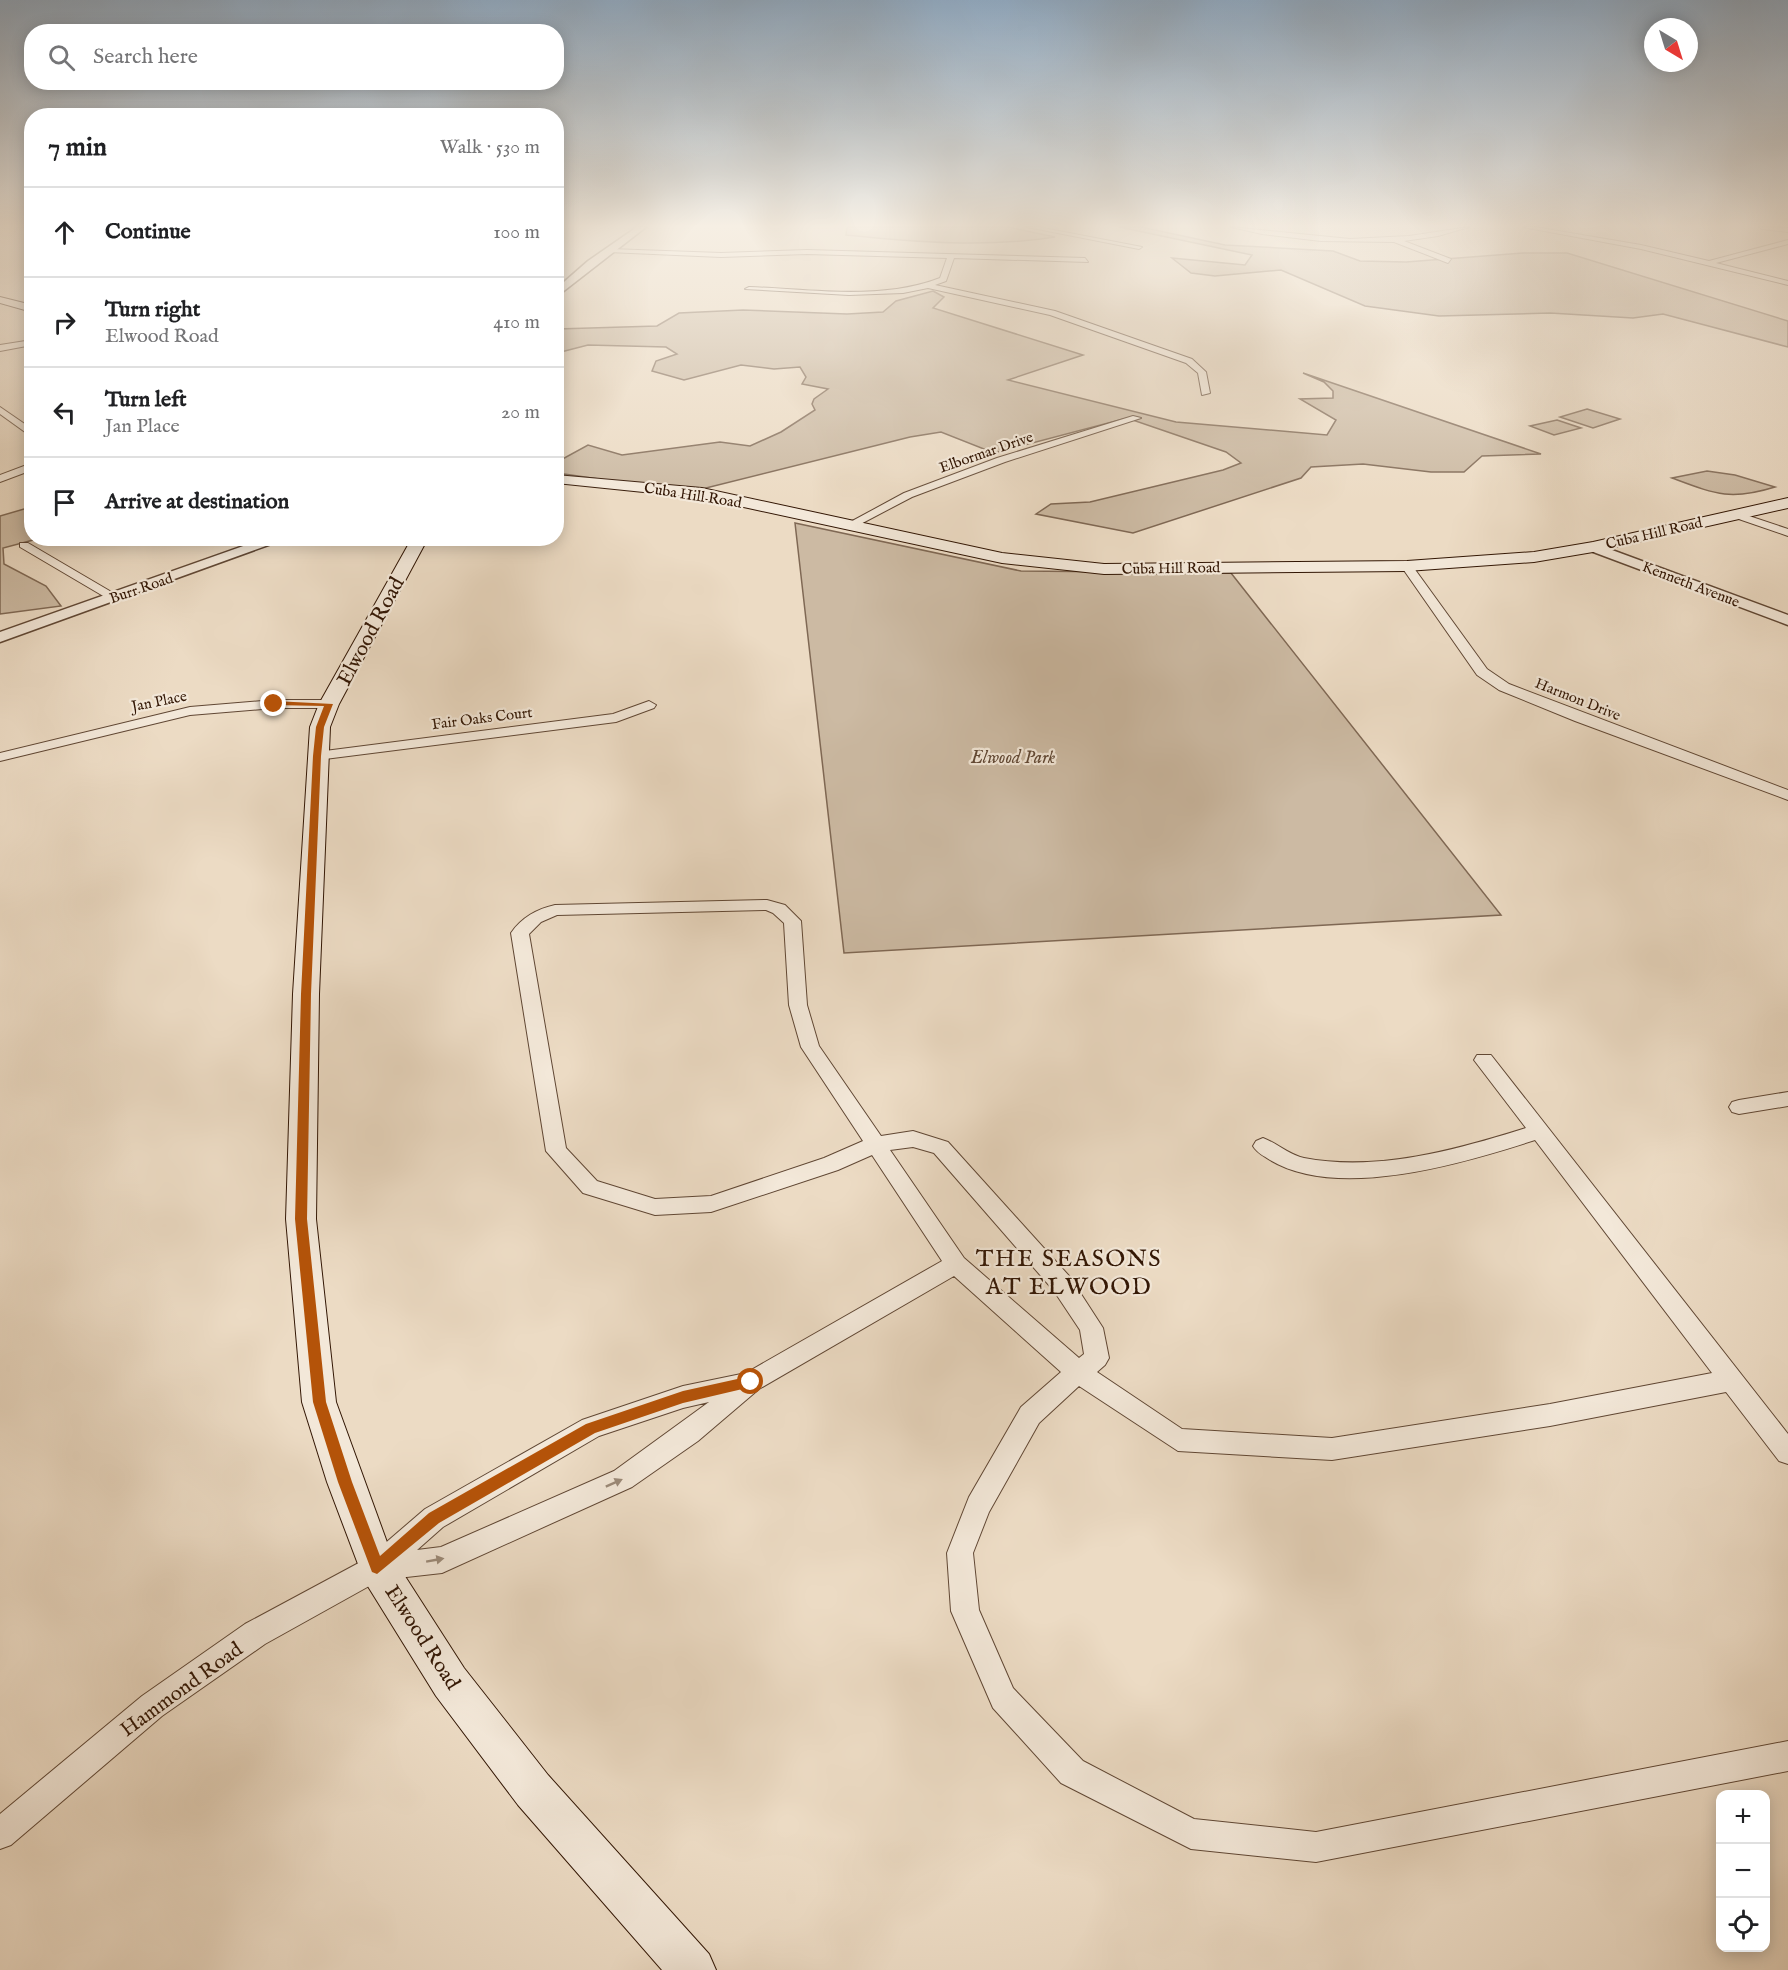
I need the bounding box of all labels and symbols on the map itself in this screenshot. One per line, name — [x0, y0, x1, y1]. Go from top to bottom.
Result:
north arrow — [1644, 18, 1698, 72]
street label: Elbormar Drive — [937, 428, 1036, 477]
street label: Cuba Hill Road — [643, 478, 744, 513]
street label: Cuba Hill Road — [1604, 513, 1705, 554]
street label: Kenneth Avenue — [1639, 557, 1742, 612]
street label: Cuba Hill Road — [1122, 558, 1221, 579]
street label: Burr Road — [107, 568, 176, 608]
street label: Elwood Road — [331, 572, 412, 691]
street label: Harmon Drive — [1532, 674, 1623, 725]
street label: Jan Place — [128, 687, 189, 717]
route end — [260, 690, 286, 716]
street label: Fair Oaks Court — [431, 703, 533, 734]
park label: Elwood Park — [970, 747, 1055, 770]
district label: THE SEASONS AT ELWOOD — [976, 1244, 1162, 1303]
route start — [737, 1368, 763, 1394]
one-way arrow — [606, 1478, 624, 1488]
one-way arrow — [426, 1555, 445, 1564]
street label: Elwood Road — [378, 1580, 466, 1696]
street label: Hammond Road — [115, 1636, 249, 1744]

